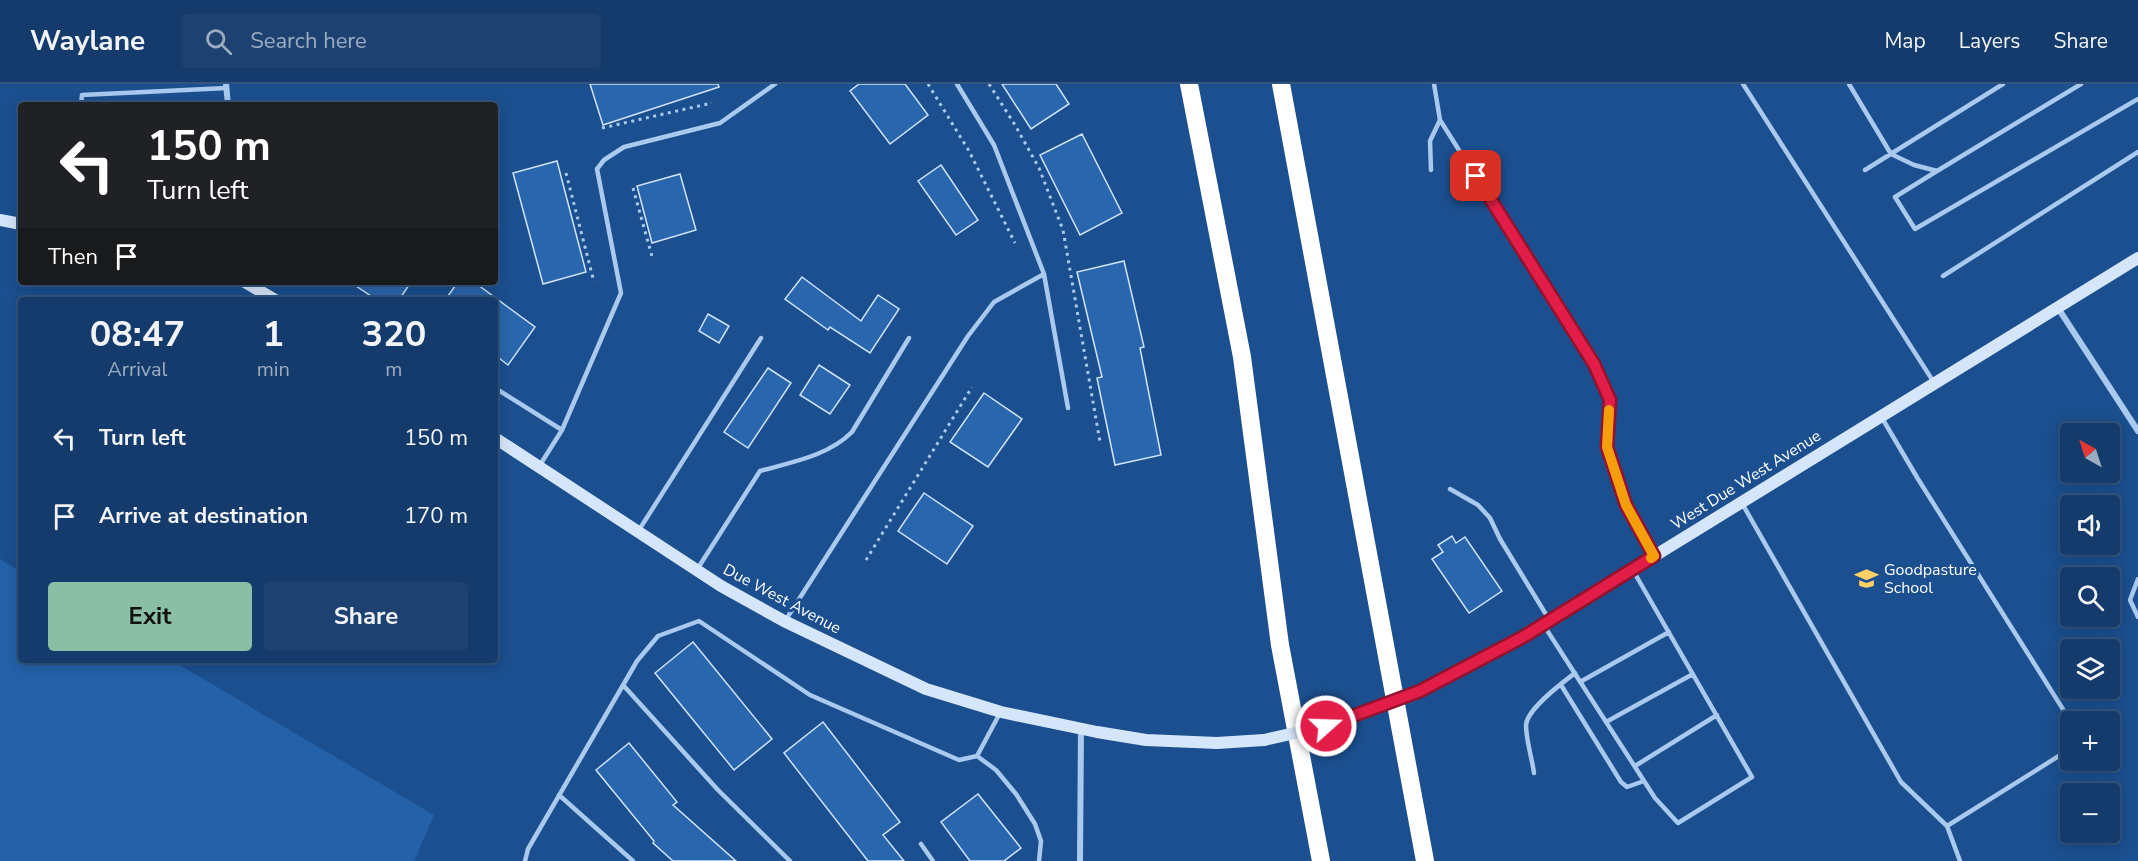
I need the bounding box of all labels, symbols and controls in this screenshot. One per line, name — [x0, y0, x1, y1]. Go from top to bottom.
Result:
search box — [181, 14, 601, 68]
text: Waylane — [30, 22, 145, 60]
icon: search — [202, 25, 235, 58]
text: Search here — [250, 26, 367, 56]
text: Map — [1884, 27, 1926, 55]
text: Layers — [1959, 27, 2020, 55]
text: Share — [2053, 27, 2108, 55]
text: 150 m — [147, 118, 271, 175]
icon: left — [48, 126, 126, 204]
pin — [1450, 150, 1501, 201]
icon: arrive — [1459, 159, 1492, 192]
text: Turn left — [147, 172, 248, 209]
icon: arrive — [110, 240, 143, 273]
text: Then — [48, 242, 98, 272]
text: 08:47 — [90, 310, 185, 359]
text: 1 — [262, 310, 284, 359]
text: 320 — [361, 310, 426, 359]
text: Arrival — [107, 356, 167, 383]
text: min — [257, 356, 290, 383]
text: m — [385, 356, 402, 383]
icon: left — [48, 422, 81, 455]
text: Turn left — [99, 423, 186, 453]
text: 150 m — [404, 423, 468, 453]
north arrow — [2060, 423, 2120, 483]
map controls — [2060, 423, 2120, 843]
street label: West Due West Avenue — [1667, 425, 1825, 535]
button: sound — [2060, 495, 2120, 555]
icon: arrive — [48, 500, 81, 533]
text: Arrive at destination — [99, 501, 308, 531]
text: 170 m — [404, 501, 468, 531]
street label: Due West Avenue — [719, 559, 845, 639]
place label: Goodpasture School — [1884, 559, 1977, 599]
school or university icon: Goodpasture School — [1853, 566, 1879, 592]
button: search — [2060, 567, 2120, 627]
button: Exit — [48, 582, 252, 651]
button: Share — [264, 582, 468, 651]
button: layers — [2060, 639, 2120, 699]
position arrow — [1294, 694, 1358, 758]
button: + — [2060, 711, 2120, 771]
button: − — [2060, 783, 2120, 843]

